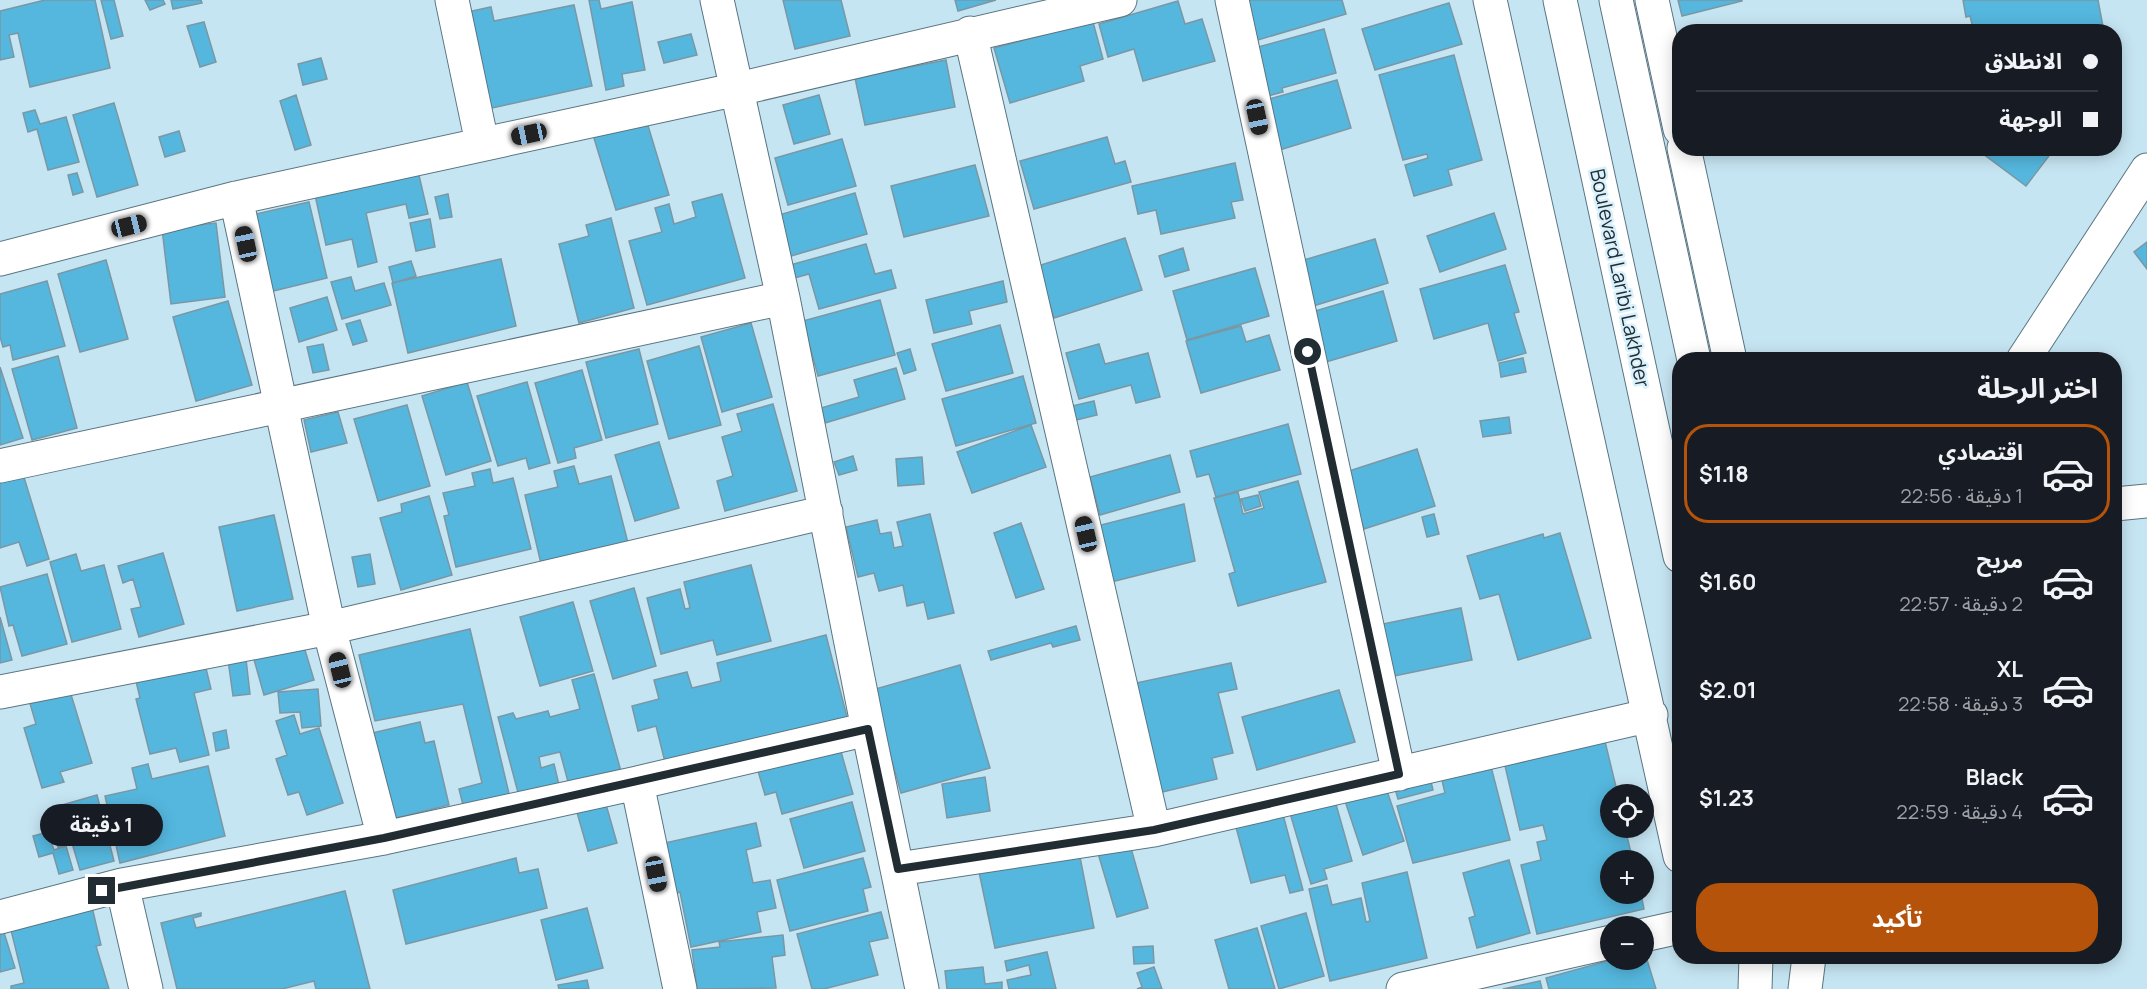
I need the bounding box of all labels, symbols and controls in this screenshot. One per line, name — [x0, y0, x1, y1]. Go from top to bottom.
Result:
text: الانطلاق — [1985, 46, 2062, 76]
car — [1244, 98, 1270, 136]
text: الوجهة — [1999, 104, 2062, 134]
car — [510, 121, 548, 147]
street label: Boulevard Laribi Lakhder — [1584, 166, 1657, 390]
car — [109, 213, 149, 239]
car — [233, 225, 259, 263]
route start — [1294, 338, 1321, 365]
text: اختر الرحلة — [1977, 369, 2098, 406]
text: اقتصادي — [1938, 437, 2023, 467]
icon: car — [2041, 447, 2095, 501]
text: $1.18 — [1699, 459, 1749, 489]
text: 1 دقيقة · 22:56 — [1900, 482, 2023, 509]
car — [1073, 514, 1099, 554]
text: مريح — [1977, 545, 2023, 575]
icon: car — [2041, 555, 2095, 609]
text: $1.60 — [1699, 567, 1756, 597]
text: 2 دقيقة · 22:57 — [1899, 590, 2023, 617]
car — [327, 650, 353, 690]
text: XL — [1997, 654, 2023, 684]
icon: car — [2041, 663, 2095, 717]
text: $2.01 — [1699, 675, 1757, 705]
text: 3 دقيقة · 22:58 — [1898, 690, 2023, 717]
text: Black — [1966, 762, 2023, 792]
icon: car — [2041, 771, 2095, 825]
text: $1.23 — [1699, 783, 1754, 813]
map controls — [1600, 784, 1654, 970]
button: locate — [1600, 784, 1654, 838]
text: 4 دقيقة · 22:59 — [1896, 798, 2023, 825]
callout: 1 دقيقة — [40, 804, 164, 846]
text: 1 دقيقة — [70, 811, 133, 838]
button: + — [1600, 850, 1654, 904]
car — [644, 855, 668, 893]
route end — [88, 877, 115, 904]
button: تأكيد — [1696, 883, 2098, 952]
button: − — [1600, 916, 1654, 970]

